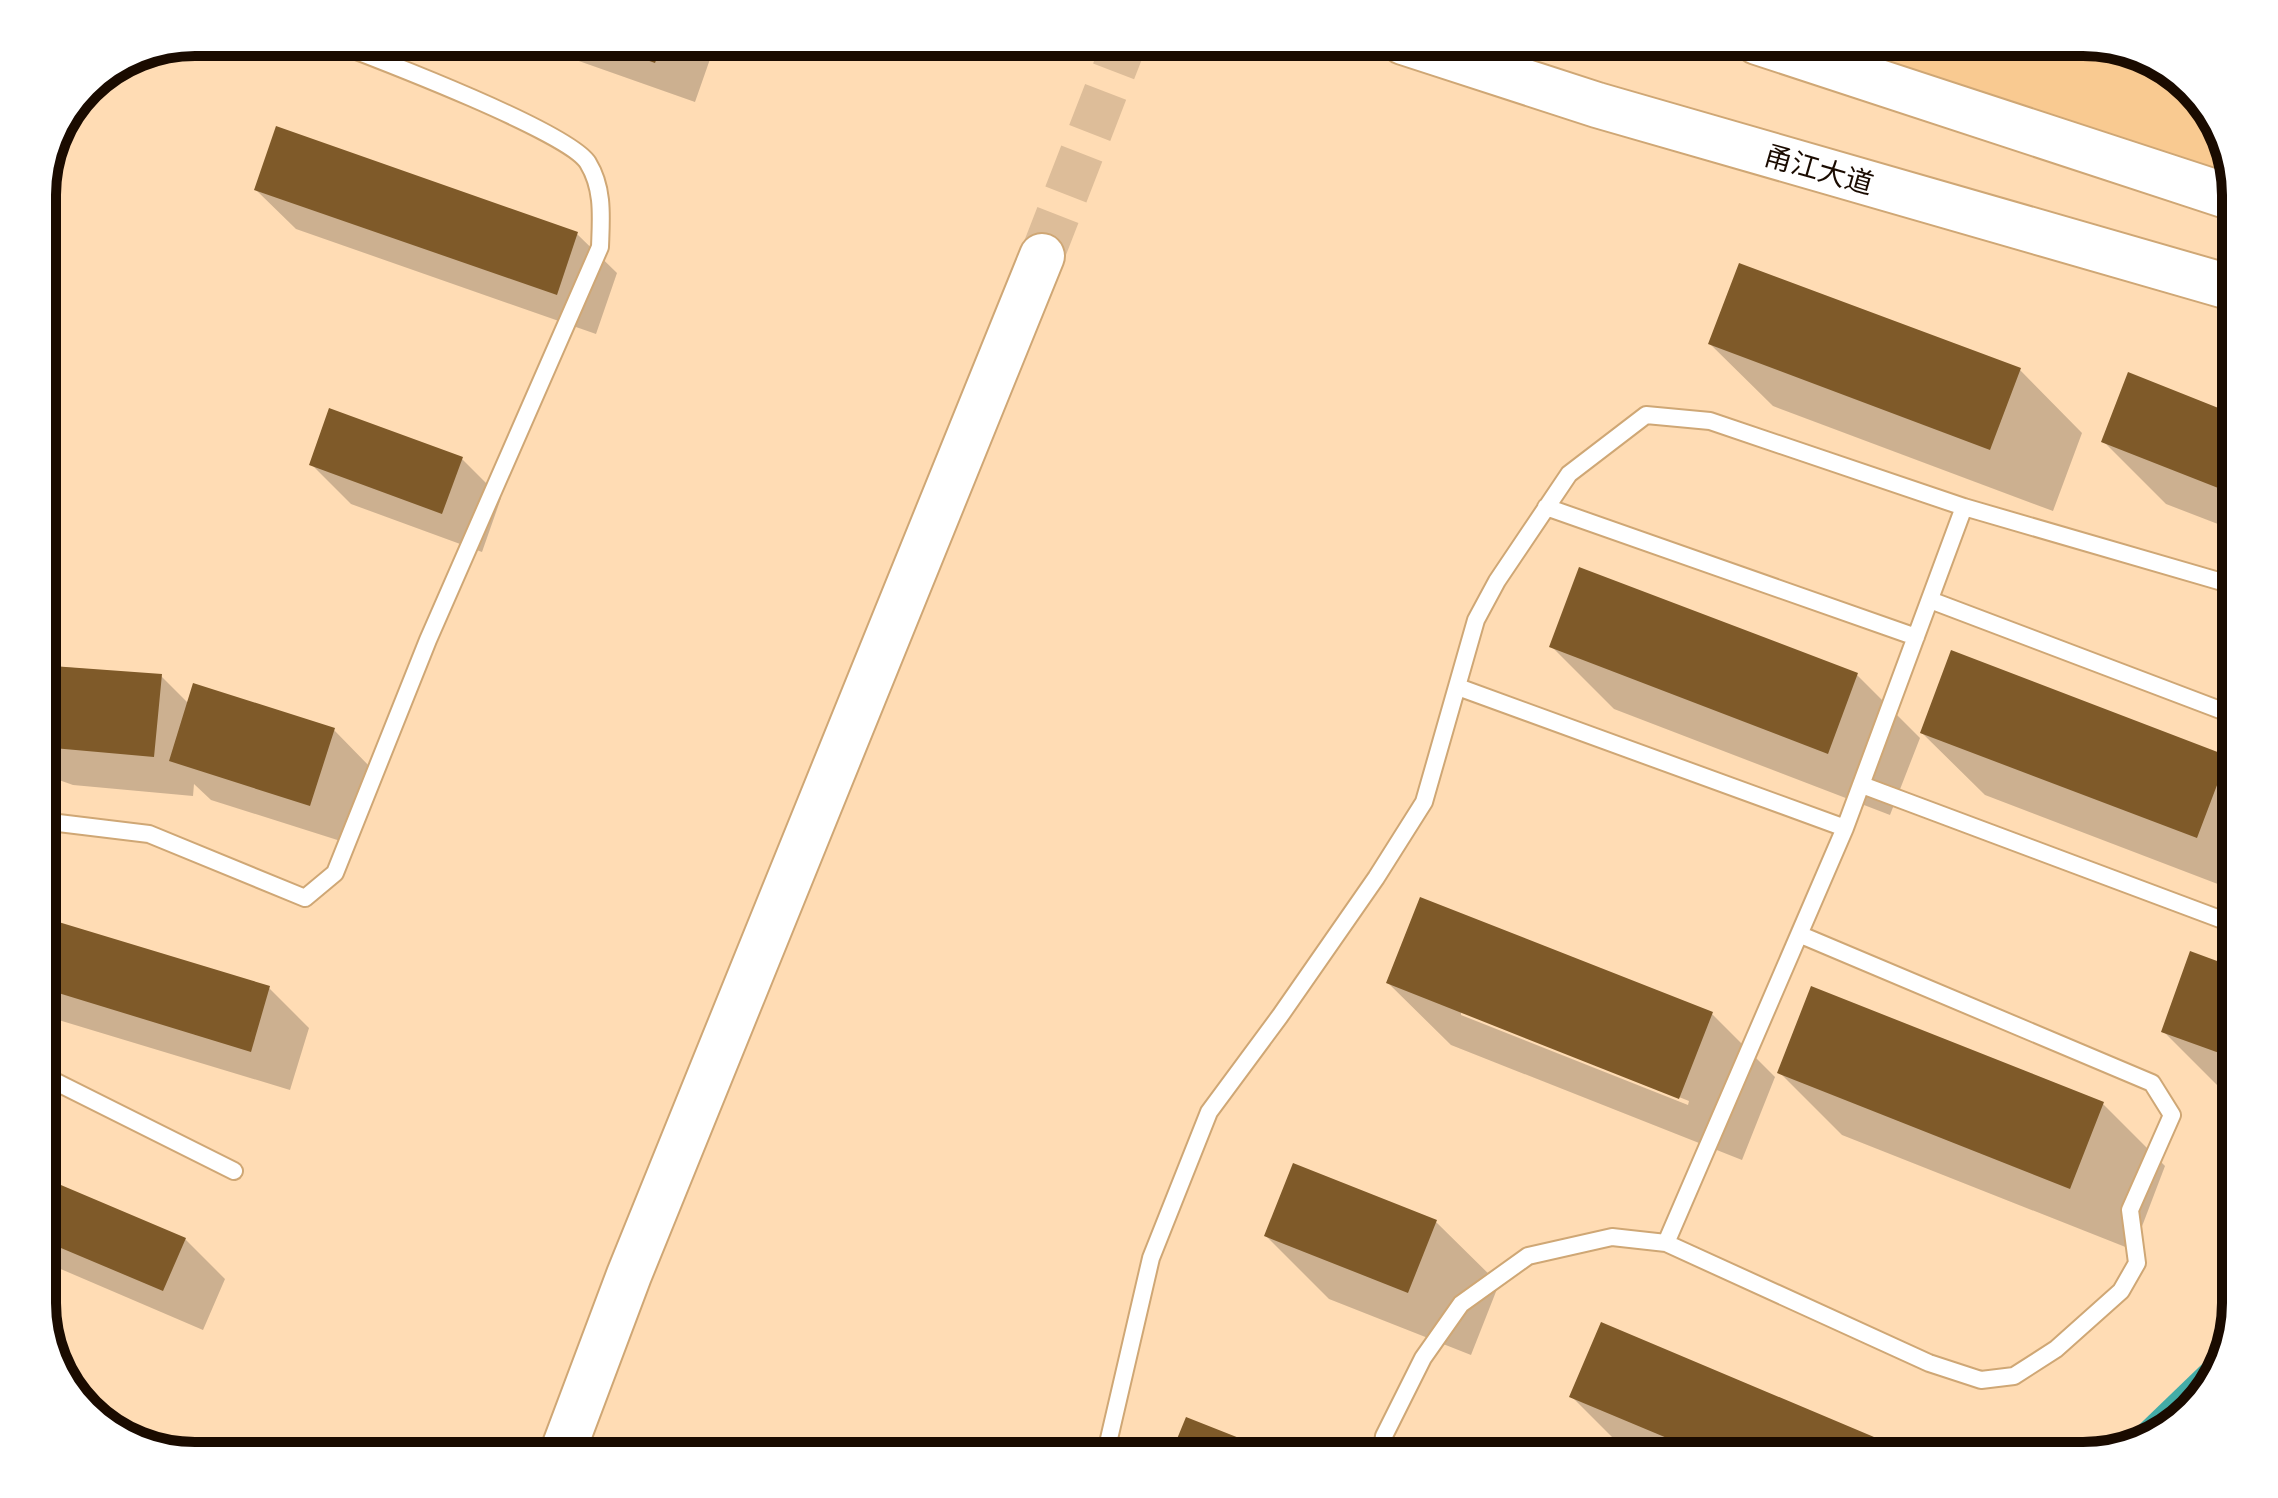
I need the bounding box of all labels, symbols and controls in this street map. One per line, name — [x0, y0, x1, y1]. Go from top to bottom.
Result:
street label: 甬江大道 — [1760, 136, 1878, 202]

